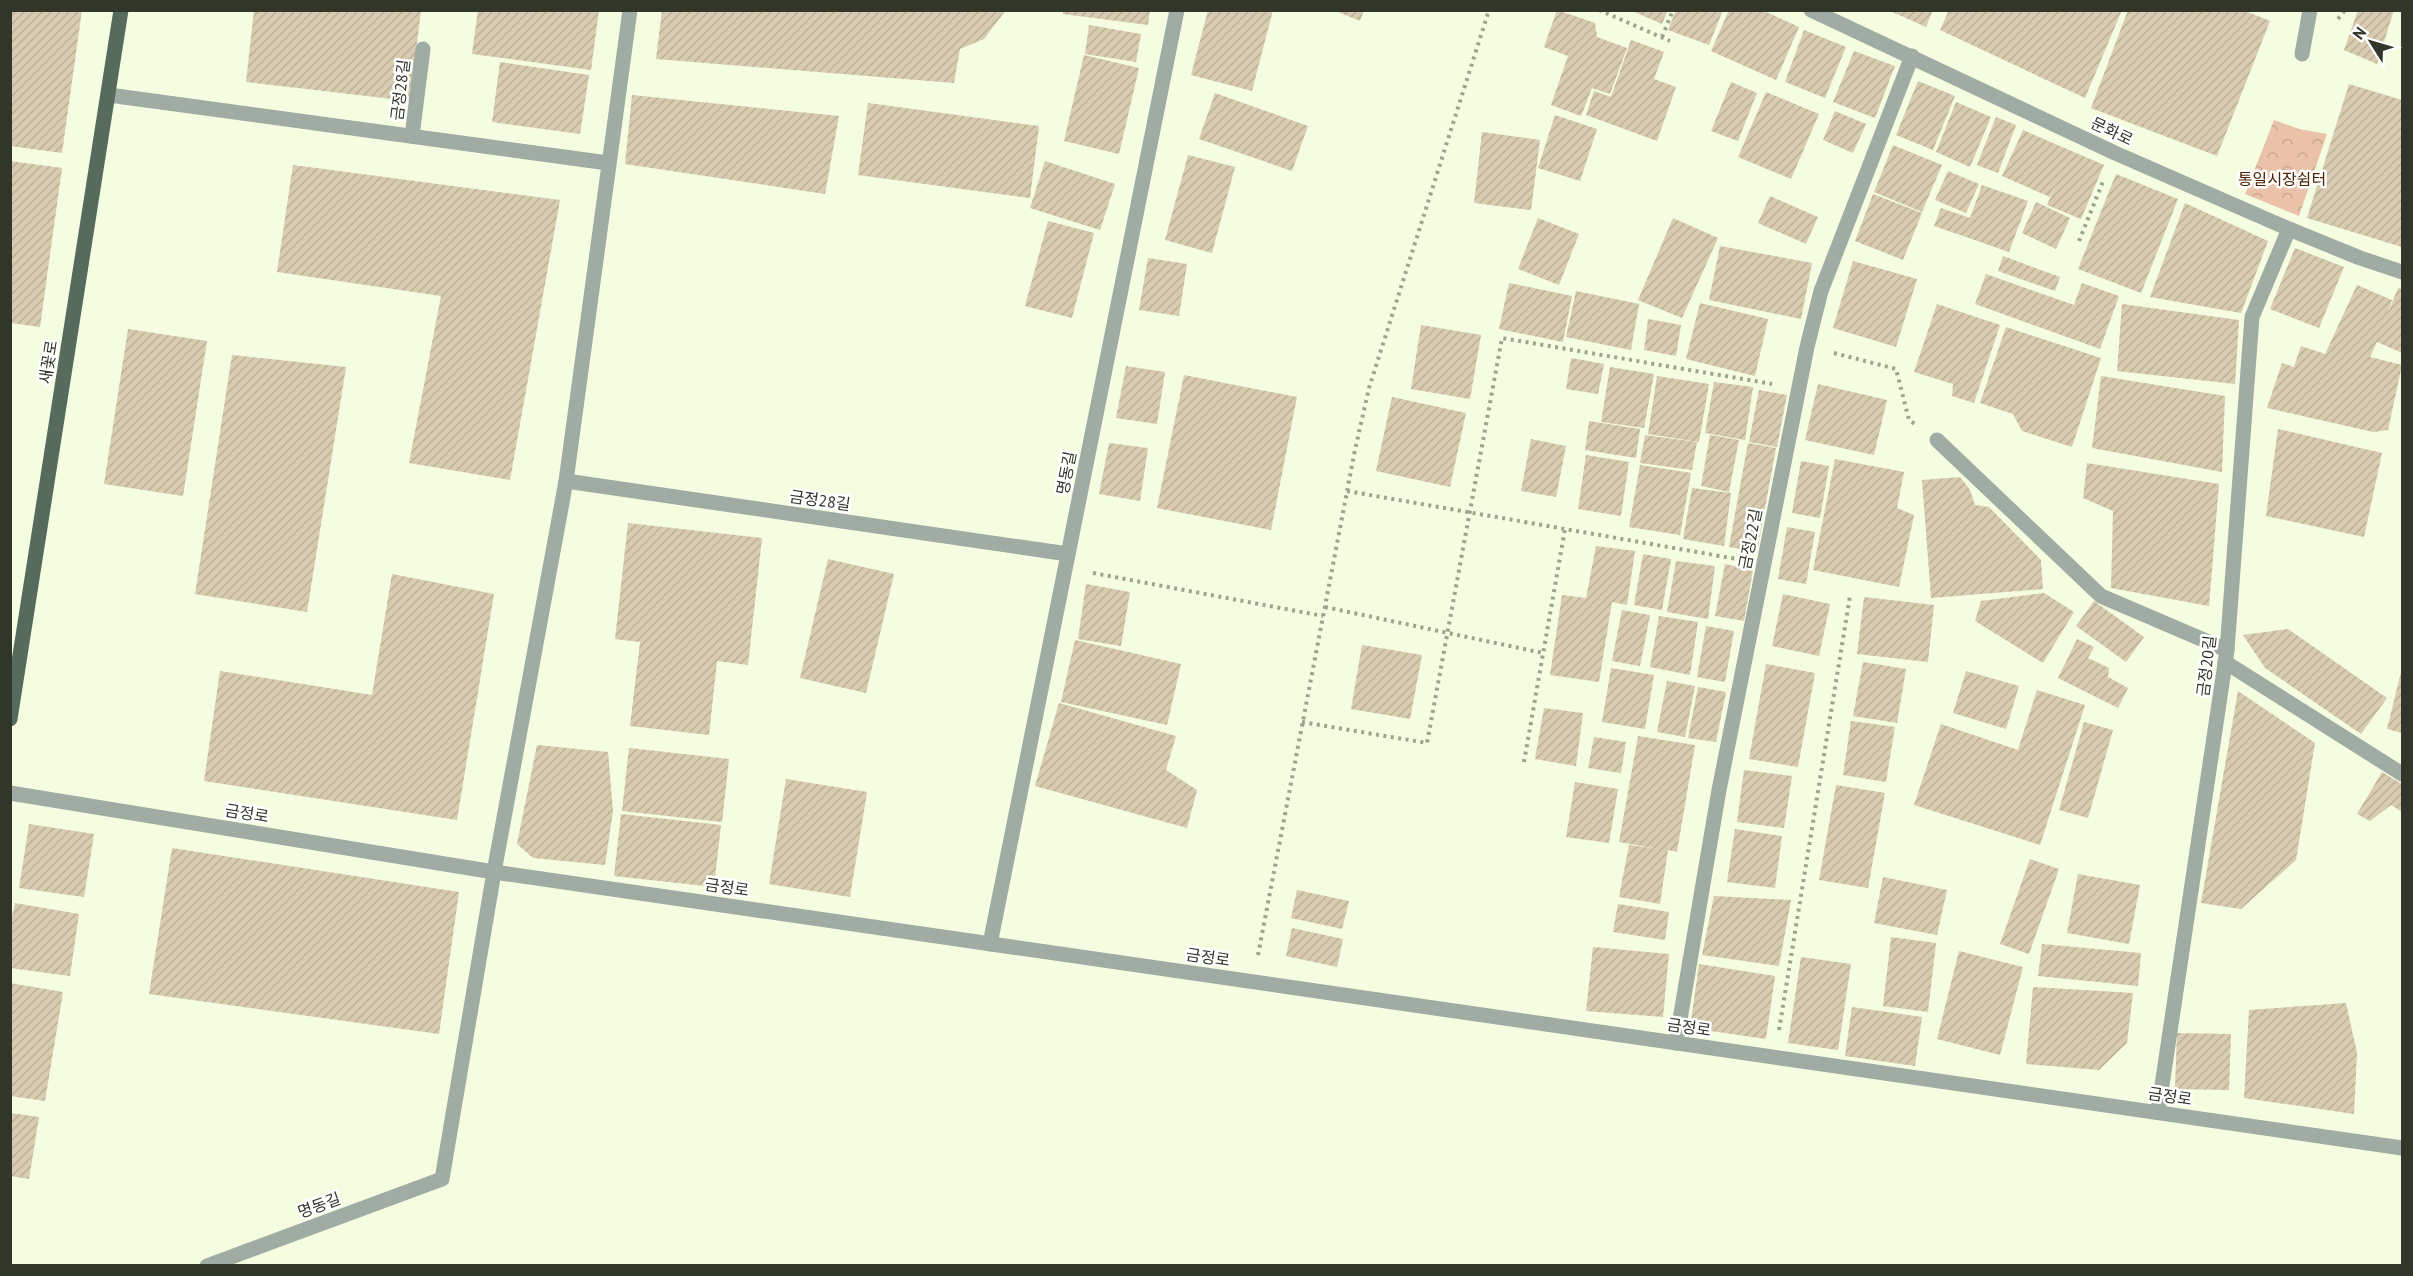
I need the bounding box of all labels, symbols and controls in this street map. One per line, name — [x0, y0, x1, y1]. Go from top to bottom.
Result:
north arrow — [2341, 12, 2401, 72]
text: N — [2348, 23, 2370, 43]
street label: 금정28길 — [386, 58, 414, 122]
street label: 문화로 — [2088, 113, 2136, 150]
park label: 통일시장쉼터 — [2238, 169, 2326, 189]
street label: 새꽃로 — [35, 338, 61, 385]
street label: 명동길 — [1052, 449, 1080, 497]
street label: 금정28길 — [788, 486, 852, 514]
street label: 금정22길 — [1734, 507, 1766, 571]
street label: 금정20길 — [2192, 634, 2220, 698]
street label: 금정로 — [224, 800, 271, 826]
street label: 금정로 — [704, 874, 751, 900]
street label: 금정로 — [1185, 944, 1232, 970]
street label: 금정로 — [1666, 1014, 1713, 1040]
street label: 금정로 — [2147, 1083, 2194, 1109]
street label: 명동길 — [295, 1188, 343, 1222]

